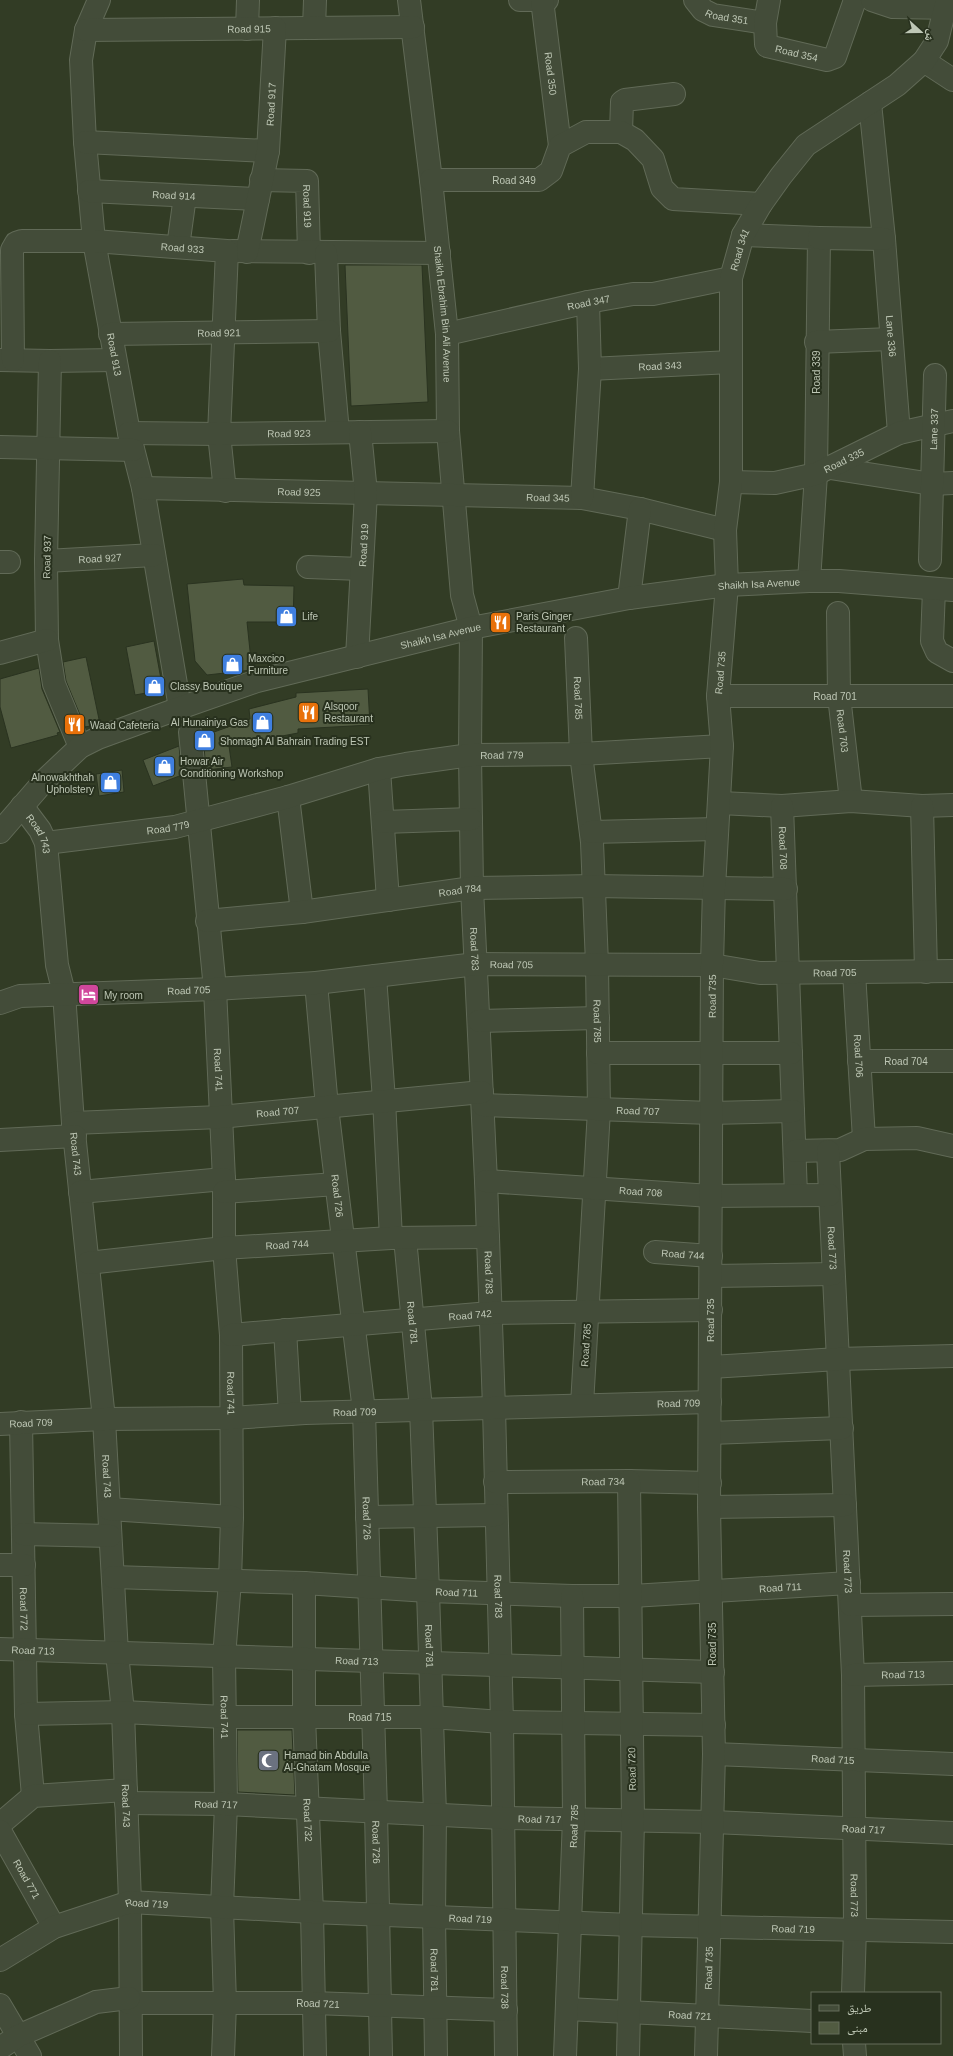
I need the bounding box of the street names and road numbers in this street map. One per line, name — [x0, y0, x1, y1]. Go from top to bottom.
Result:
street label: Road 351 — [704, 7, 750, 26]
street label: Road 915 — [227, 23, 271, 34]
street label: Road 354 — [774, 43, 819, 63]
street label: Road 350 — [543, 51, 559, 96]
street label: Road 917 — [264, 82, 277, 126]
street label: Road 349 — [492, 175, 536, 186]
street label: Road 919 — [302, 184, 314, 228]
street label: Road 914 — [152, 188, 196, 202]
street label: Road 341 — [728, 226, 751, 272]
street label: Road 933 — [160, 241, 205, 255]
street label: Shaikh Ebrahim Bin Ali Avenue — [432, 245, 453, 383]
street label: Road 347 — [566, 293, 611, 312]
street label: Lane 336 — [884, 315, 899, 358]
street label: Road 921 — [197, 327, 241, 338]
street label: Road 913 — [105, 332, 124, 377]
street label: Road 339 — [811, 350, 822, 394]
street label: Road 343 — [638, 359, 682, 372]
street label: Lane 337 — [927, 408, 940, 450]
street label: Road 923 — [267, 427, 311, 439]
street label: Road 335 — [822, 446, 866, 475]
street label: Road 925 — [277, 486, 321, 498]
street label: Road 345 — [526, 491, 570, 503]
street label: Road 919 — [356, 523, 370, 567]
street label: Road 937 — [41, 535, 53, 579]
street label: Road 927 — [78, 551, 122, 565]
street label: Shaikh Isa Avenue — [717, 576, 801, 592]
street label: Shaikh Isa Avenue — [399, 621, 482, 651]
street label: Road 735 — [713, 650, 727, 695]
street label: Road 785 — [572, 676, 585, 720]
street label: Road 701 — [813, 691, 857, 702]
street label: Road 703 — [835, 709, 851, 753]
street label: Road 779 — [480, 749, 524, 760]
street label: Road 743 — [24, 812, 52, 854]
street label: Road 779 — [146, 818, 191, 836]
street label: Road 708 — [777, 826, 790, 870]
street label: Road 784 — [438, 882, 482, 898]
street label: Road 783 — [468, 927, 481, 971]
street label: Road 705 — [490, 959, 534, 970]
street label: Road 705 — [813, 966, 857, 978]
street label: Road 735 — [706, 974, 717, 1018]
street label: Road 705 — [167, 984, 211, 996]
street label: Road 785 — [592, 999, 604, 1043]
street label: Road 706 — [852, 1034, 866, 1078]
street label: Road 741 — [212, 1048, 225, 1092]
street label: Road 704 — [884, 1056, 928, 1067]
street label: Road 707 — [255, 1104, 300, 1119]
street label: Road 707 — [616, 1104, 660, 1117]
street label: Road 743 — [69, 1132, 84, 1176]
street label: Road 726 — [330, 1174, 346, 1218]
street label: Road 708 — [619, 1184, 663, 1198]
street label: Road 773 — [826, 1226, 839, 1270]
street label: Road 744 — [265, 1237, 309, 1251]
street label: Road 744 — [661, 1247, 705, 1261]
street label: Road 783 — [483, 1251, 496, 1295]
street label: Road 735 — [704, 1298, 716, 1342]
street label: Road 781 — [405, 1301, 420, 1345]
street label: Road 742 — [448, 1307, 493, 1322]
street label: Road 785 — [579, 1323, 593, 1367]
street label: Road 741 — [226, 1372, 237, 1415]
street label: Road 709 — [657, 1397, 701, 1409]
street label: Road 709 — [333, 1406, 377, 1418]
street label: Road 709 — [9, 1416, 53, 1429]
street label: Road 743 — [100, 1454, 114, 1499]
street label: Road 734 — [581, 1476, 625, 1487]
street label: Road 726 — [361, 1496, 373, 1541]
street label: Road 773 — [842, 1550, 855, 1594]
street label: Road 783 — [493, 1575, 505, 1619]
street label: Road 711 — [759, 1580, 802, 1594]
street label: Road 711 — [435, 1586, 479, 1598]
street label: Road 772 — [18, 1587, 30, 1631]
street label: Road 735 — [707, 1622, 718, 1666]
street label: Road 781 — [424, 1624, 436, 1668]
street label: Road 713 — [11, 1644, 55, 1656]
street label: Road 713 — [335, 1654, 379, 1667]
street label: Road 713 — [881, 1668, 925, 1680]
street label: Road 741 — [219, 1695, 231, 1739]
street label: Road 715 — [348, 1712, 392, 1723]
street label: Road 720 — [626, 1747, 638, 1791]
street label: Road 715 — [811, 1753, 855, 1765]
street label: Road 743 — [120, 1784, 133, 1828]
street label: Road 717 — [194, 1798, 238, 1810]
street label: Road 732 — [302, 1798, 315, 1842]
street label: Road 785 — [567, 1804, 580, 1848]
street label: Road 717 — [518, 1813, 562, 1825]
street label: Road 726 — [371, 1820, 383, 1864]
street label: Road 717 — [842, 1822, 886, 1835]
street label: Road 771 — [12, 1857, 43, 1901]
street label: Road 773 — [849, 1874, 860, 1918]
street label: Road 719 — [124, 1896, 169, 1910]
street label: Road 719 — [448, 1912, 493, 1925]
street label: Road 719 — [771, 1923, 815, 1934]
street label: Road 735 — [702, 1946, 714, 1990]
street label: Road 781 — [429, 1948, 441, 1992]
street label: Road 738 — [499, 1966, 511, 2010]
street label: Road 721 — [296, 1998, 340, 2009]
street label: Road 721 — [668, 2008, 712, 2022]

